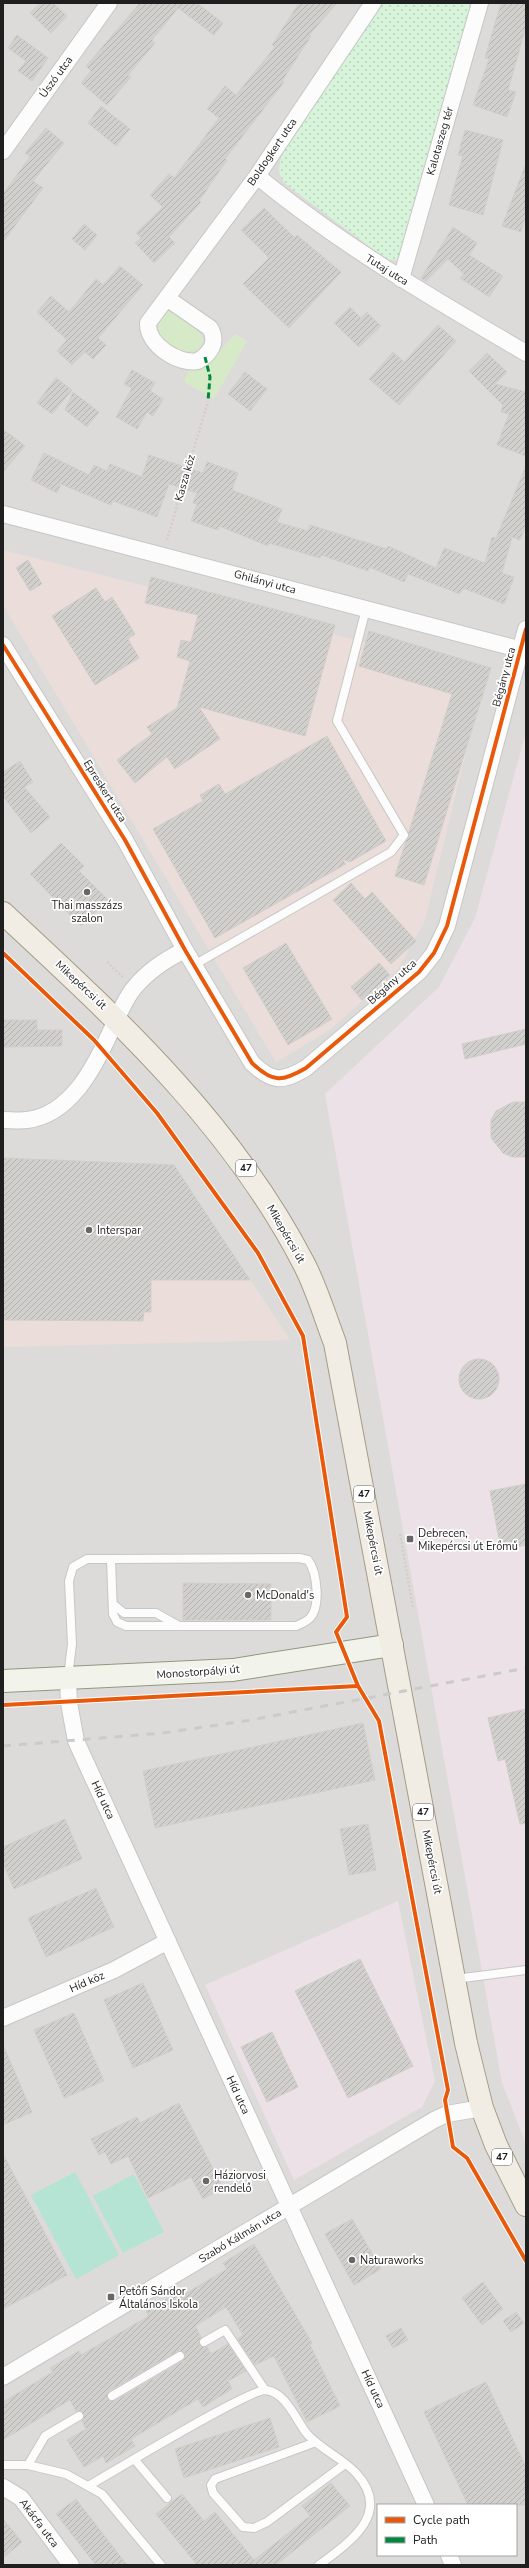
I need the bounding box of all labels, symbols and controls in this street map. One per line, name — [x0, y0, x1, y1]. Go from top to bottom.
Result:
street label: Úszó utca — [35, 52, 76, 101]
street label: Kalotaszeg tér — [423, 105, 457, 177]
street label: Boldogkert utca — [244, 115, 300, 189]
street label: Tutaj utca — [363, 251, 411, 289]
street label: Kasza köz — [171, 453, 199, 503]
street label: Ghilányi utca — [232, 566, 298, 598]
street label: Bégány utca — [489, 645, 519, 708]
street label: Epreskert utca — [80, 757, 130, 825]
marker: Thai masszázs szalon — [82, 887, 92, 897]
place label: Thai masszázs szalon — [51, 898, 123, 926]
street label: Bégány utca — [364, 956, 420, 1008]
street label: Mikepércsi út — [52, 957, 110, 1013]
road number: 47 — [236, 1160, 256, 1176]
street label: Mikepércsi út — [263, 1202, 309, 1266]
place label: Interspar — [97, 1223, 141, 1238]
marker: Interspar — [84, 1225, 94, 1235]
road number: 47 — [354, 1486, 374, 1502]
street label: Mikepércsi út — [359, 1510, 387, 1577]
place label: Debrecen, Mikepércsi út Erőmű — [418, 1526, 518, 1554]
marker: Debrecen, Mikepércsi út Erőmű — [405, 1534, 415, 1544]
place label: McDonald's — [256, 1588, 314, 1603]
marker: McDonald's — [243, 1590, 253, 1600]
street label: Monostorpályi út — [156, 1662, 240, 1682]
street label: Híd utca — [88, 1778, 119, 1822]
road number: 47 — [413, 1804, 433, 1820]
street label: Mikepércsi út — [418, 1829, 446, 1896]
street label: Híd köz — [67, 1968, 107, 1996]
street label: Híd utca — [223, 2073, 254, 2117]
road number: 47 — [492, 2149, 512, 2165]
place label: Háziorvosi rendelő — [214, 2168, 266, 2196]
marker: Háziorvosi rendelő — [201, 2176, 211, 2186]
street label: Szabó Kálmán utca — [196, 2205, 284, 2267]
place label: Naturaworks — [360, 2253, 424, 2268]
marker: Naturaworks — [347, 2255, 357, 2265]
place label: Petőfi Sándor Általános Iskola — [119, 2284, 198, 2312]
marker: Petőfi Sándor Általános Iskola — [106, 2292, 116, 2302]
street label: Híd utca — [358, 2367, 389, 2411]
street label: Akácfa utca — [16, 2496, 62, 2551]
legend — [377, 2504, 517, 2556]
text: Cycle path — [413, 2512, 470, 2528]
text: Path — [413, 2532, 438, 2548]

